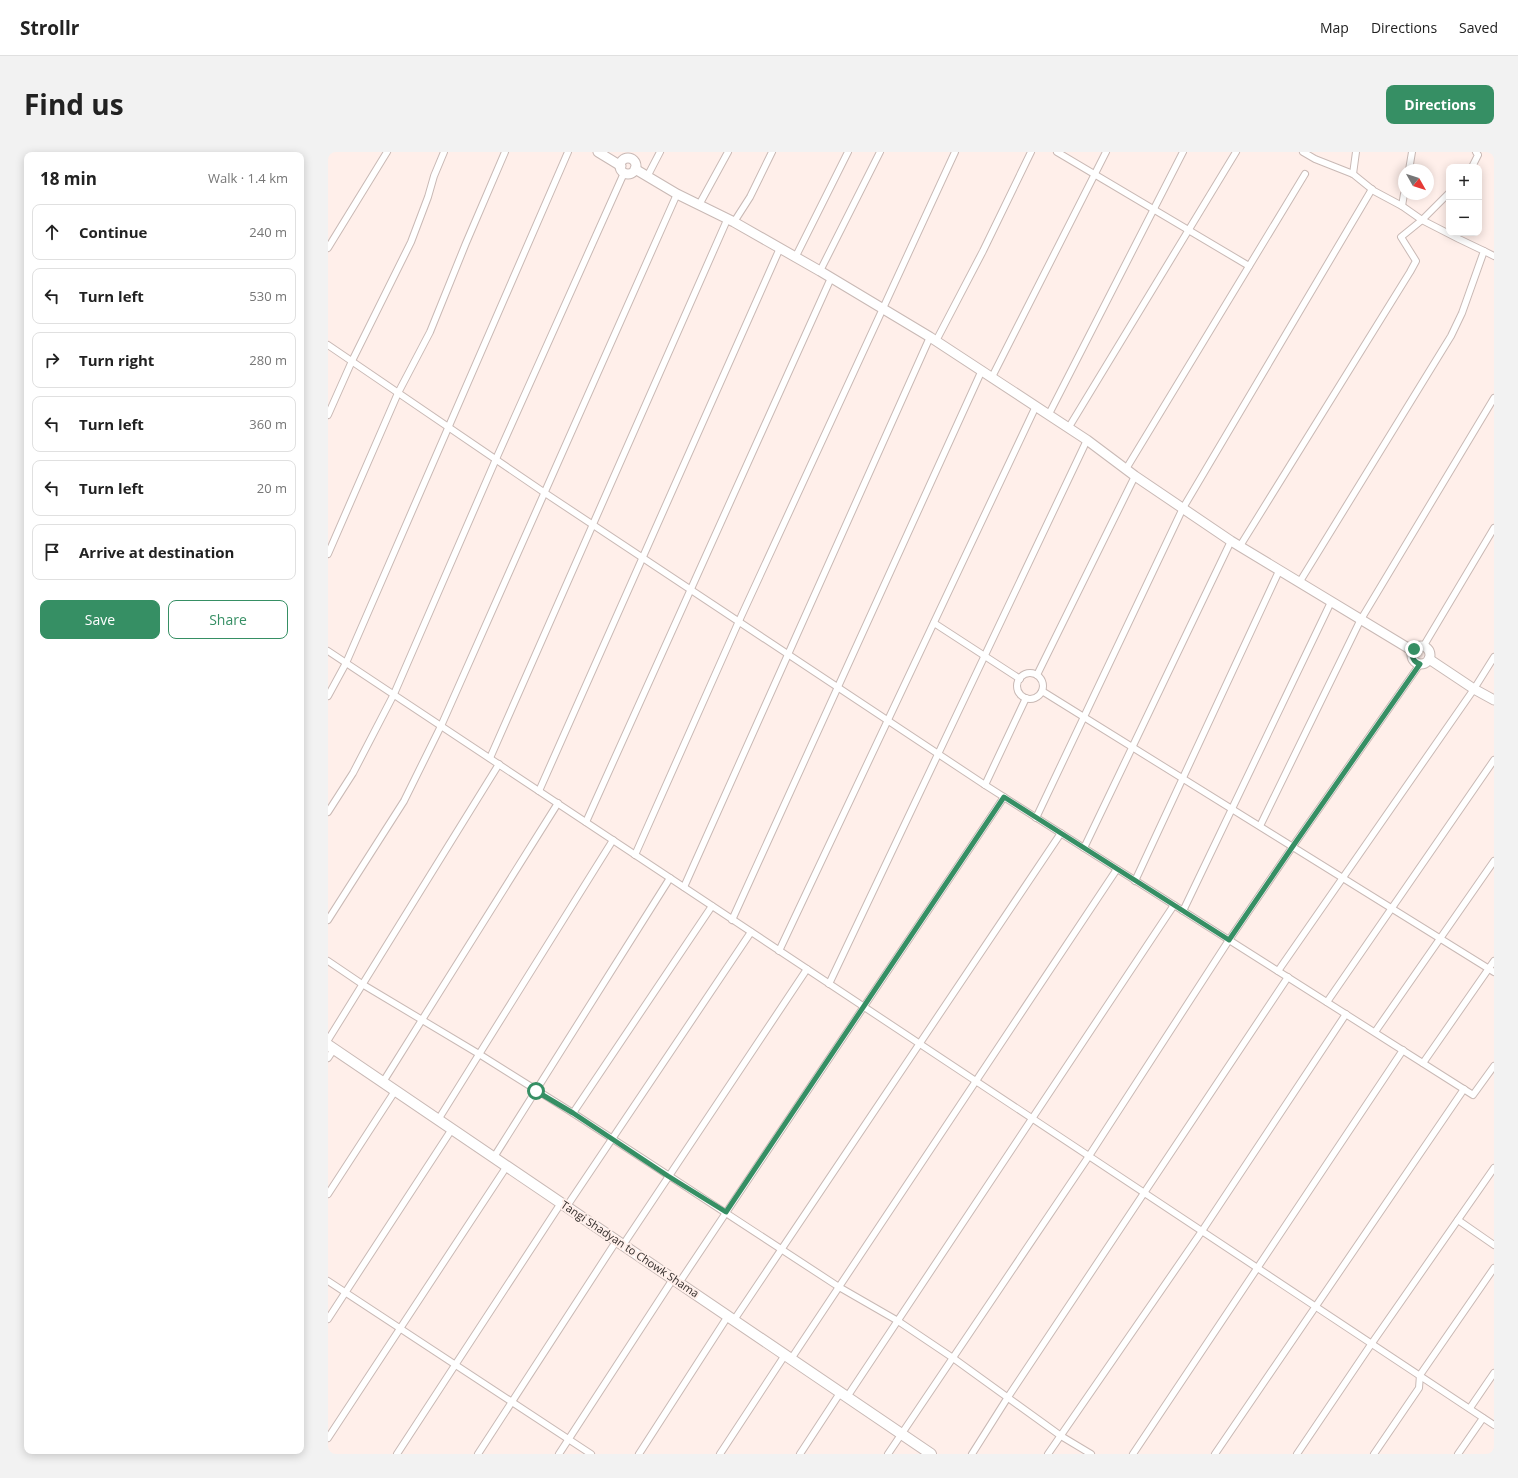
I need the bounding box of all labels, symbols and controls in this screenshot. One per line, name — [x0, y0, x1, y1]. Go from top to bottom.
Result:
text: Strollr — [20, 15, 79, 41]
text: Map — [1320, 18, 1349, 37]
text: Directions — [1371, 18, 1437, 37]
text: Saved — [1459, 18, 1498, 37]
text: Find us — [24, 85, 124, 123]
button: Directions — [1386, 85, 1494, 124]
north arrow — [1398, 164, 1434, 200]
map controls — [1446, 164, 1482, 236]
button: + — [1446, 164, 1482, 200]
text: 18 min — [40, 167, 97, 190]
text: Walk · 1.4 km — [208, 169, 288, 187]
button: − — [1446, 200, 1482, 236]
icon: ahead — [41, 221, 63, 243]
text: Continue — [79, 222, 147, 242]
text: 240 m — [249, 223, 287, 241]
icon: left — [41, 285, 63, 307]
text: Turn left — [79, 286, 144, 306]
text: 530 m — [249, 287, 287, 305]
icon: right — [41, 349, 63, 371]
text: Turn right — [79, 350, 154, 370]
text: 280 m — [249, 351, 287, 369]
icon: left — [41, 413, 63, 435]
text: Turn left — [79, 414, 144, 434]
text: 360 m — [249, 415, 287, 433]
icon: left — [41, 477, 63, 499]
text: Turn left — [79, 478, 144, 498]
text: 20 m — [257, 479, 287, 497]
icon: arrive — [41, 541, 63, 563]
text: Arrive at destination — [79, 542, 234, 562]
button: Save — [40, 600, 160, 639]
button: Share — [168, 600, 288, 639]
route end — [1405, 640, 1423, 658]
route start — [527, 1082, 545, 1100]
street label: Tangi Shadyan to Chowk Shama — [558, 1197, 702, 1300]

